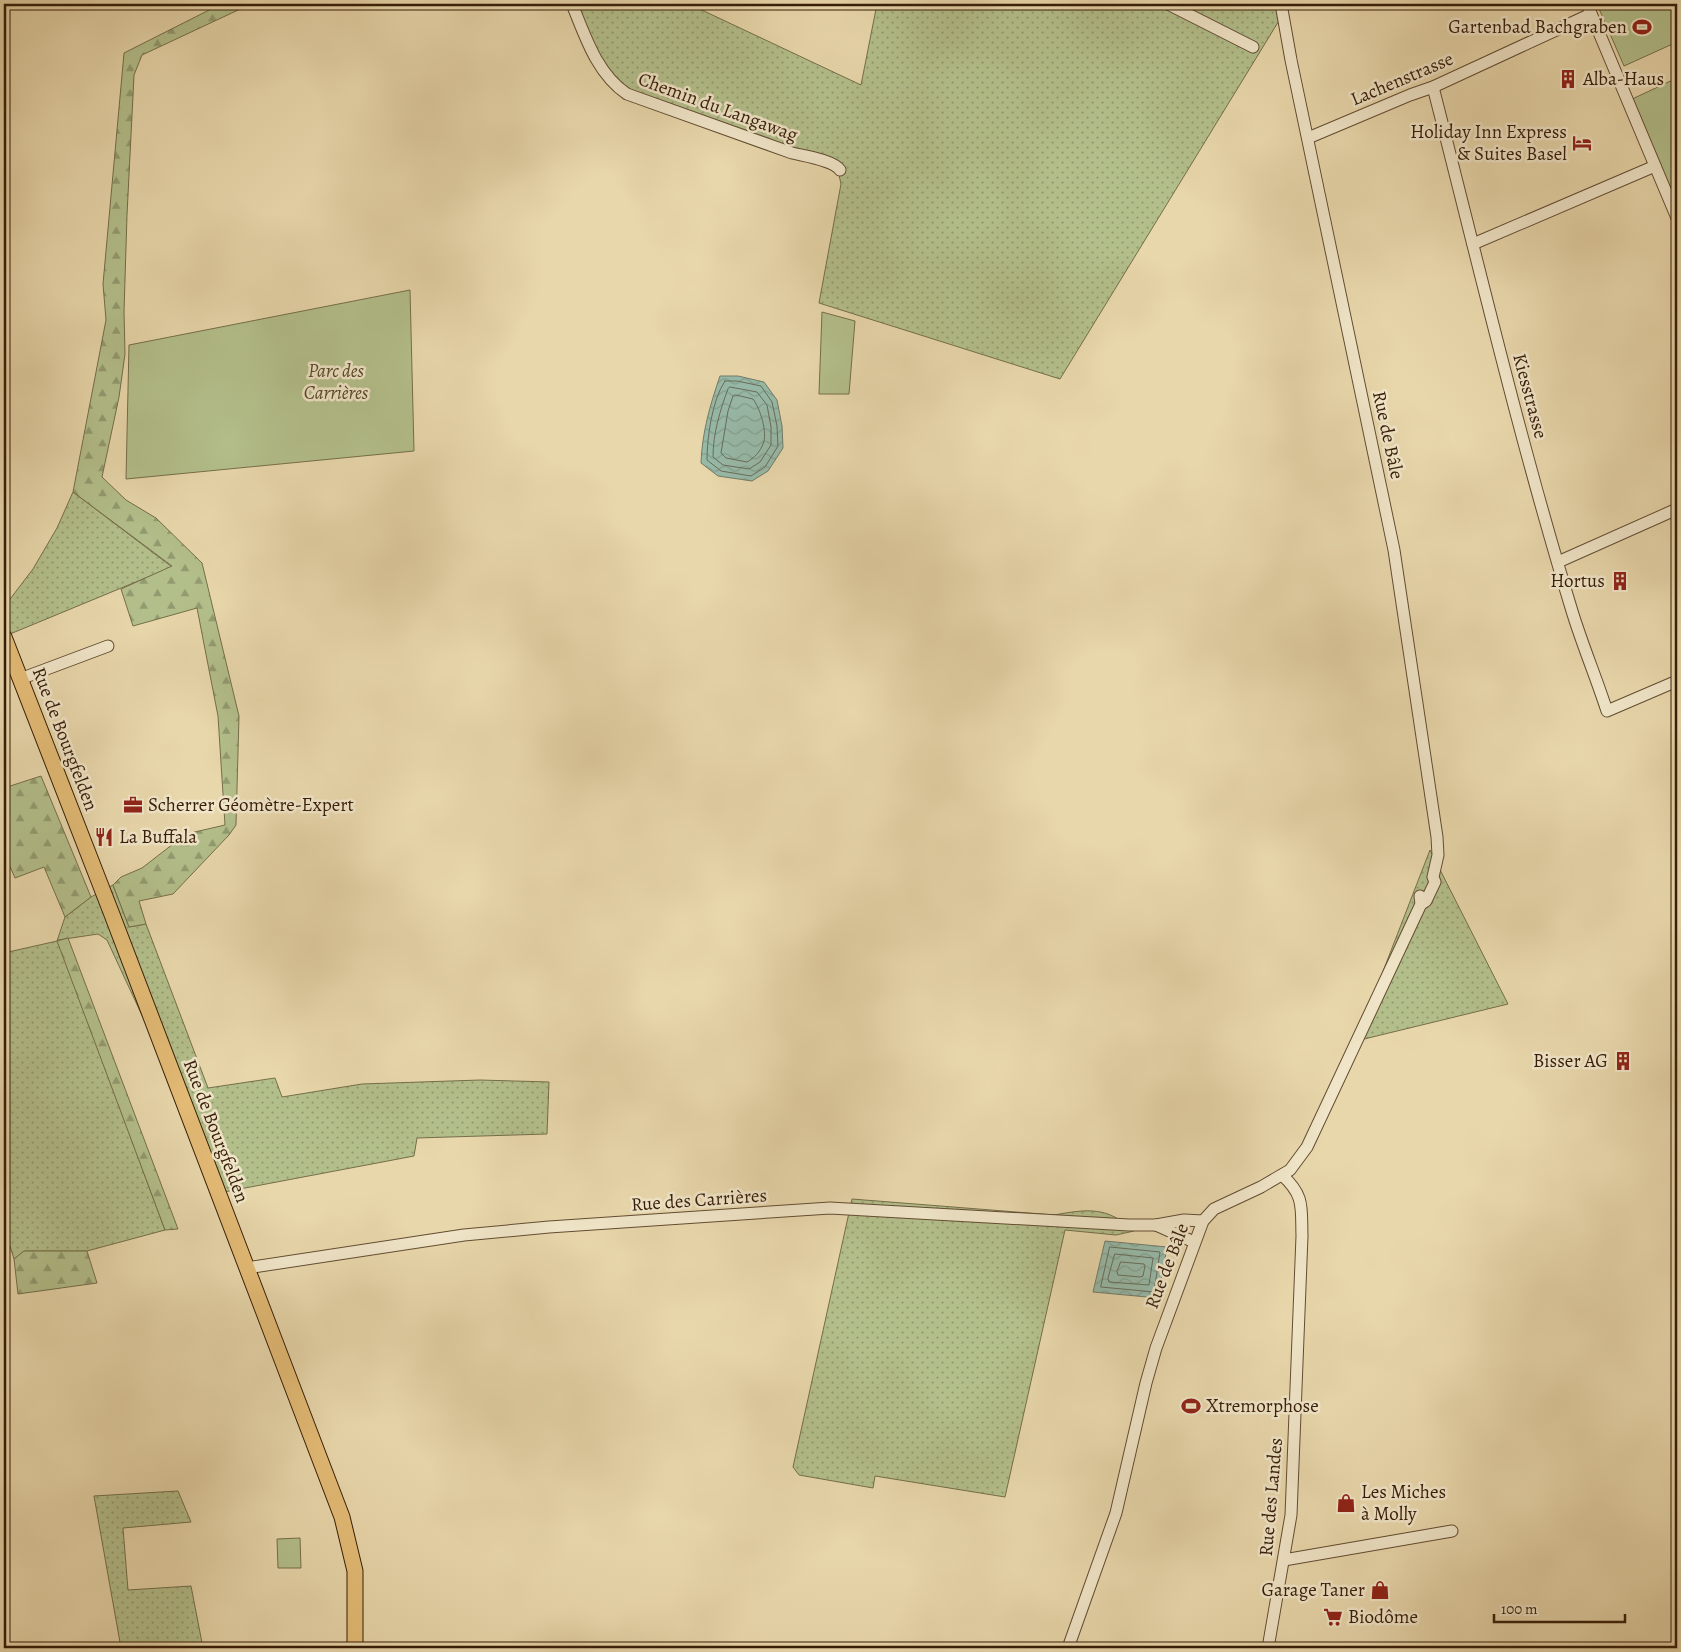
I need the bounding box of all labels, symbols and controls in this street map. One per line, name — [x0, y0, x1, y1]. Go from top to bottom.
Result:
place label: Gartenbad Bachgraben — [1448, 14, 1627, 40]
sports icon: Gartenbad Bachgraben — [1631, 16, 1653, 38]
street label: Lachenstrasse — [1347, 46, 1457, 112]
street label: Chemin du Langawag — [634, 66, 802, 148]
place label: Alba-Haus — [1582, 66, 1664, 92]
building icon: Alba-Haus — [1557, 68, 1579, 90]
place label: Holiday Inn Express & Suites Basel — [1410, 119, 1567, 167]
hotel icon: Holiday Inn Express & Suites Basel — [1571, 132, 1593, 154]
street label: Kiesstrasse — [1506, 351, 1554, 441]
park label: Parc des Carrières — [304, 358, 369, 406]
street label: Rue de Bâle — [1366, 389, 1410, 481]
place label: Hortus — [1550, 568, 1605, 594]
building icon: Hortus — [1609, 570, 1631, 592]
street label: Rue de Bourgfelden — [26, 663, 104, 815]
place label: Scherrer Géomètre-Expert — [148, 792, 354, 818]
office icon: Scherrer Géomètre-Expert — [122, 794, 144, 816]
place label: La Buffala — [119, 824, 197, 850]
restaurant icon: La Buffala — [93, 826, 115, 848]
place label: Bisser AG — [1533, 1048, 1608, 1074]
building icon: Bisser AG — [1612, 1050, 1634, 1072]
street label: Rue de Bourgfelden — [177, 1055, 255, 1207]
street label: Rue des Carrières — [630, 1182, 768, 1218]
street label: Rue de Bâle — [1139, 1220, 1195, 1312]
place label: Xtremorphose — [1206, 1393, 1319, 1419]
sports icon: Xtremorphose — [1180, 1395, 1202, 1417]
street label: Rue des Landes — [1253, 1437, 1289, 1557]
place label: Les Miches à Molly — [1361, 1479, 1446, 1527]
shop icon: Les Miches à Molly — [1335, 1492, 1357, 1514]
place label: Garage Taner — [1261, 1577, 1365, 1603]
shop icon: Garage Taner — [1369, 1579, 1391, 1601]
scale bar — [1494, 1592, 1625, 1624]
text: 100 m — [1501, 1599, 1538, 1619]
place label: Biodôme — [1348, 1604, 1418, 1630]
supermarket icon: Biodôme — [1322, 1606, 1344, 1628]

